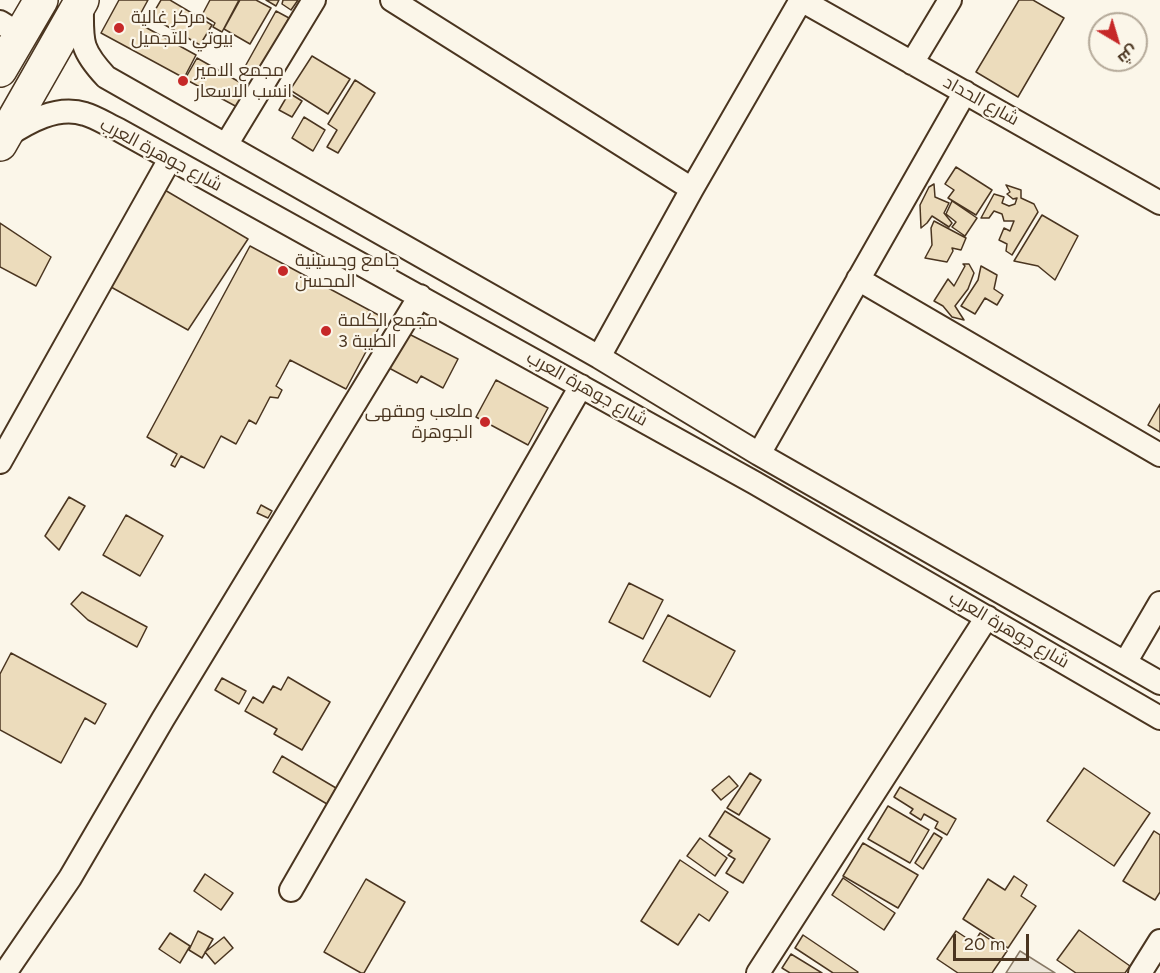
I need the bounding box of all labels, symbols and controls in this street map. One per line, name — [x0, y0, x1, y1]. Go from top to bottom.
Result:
place label: مركز غالية بيوتي للتجميل — [131, 7, 233, 50]
north arrow — [1088, 12, 1148, 72]
marker: مركز غالية بيوتي للتجميل — [112, 21, 126, 35]
text: ش — [1114, 41, 1142, 69]
place label: مجمع الامير انسب الاسعار — [195, 60, 292, 103]
street label: شارع الحداد — [939, 71, 1023, 131]
marker: مجمع الامير انسب الاسعار — [176, 74, 190, 88]
street label: شارع جوهرة العرب — [96, 114, 226, 196]
place label: جامع وحسينية المحسن — [295, 250, 399, 292]
marker: جامع وحسينية المحسن — [276, 264, 290, 278]
place label: مجمع الكلمة الطيبة 3 — [338, 310, 438, 352]
marker: مجمع الكلمة الطيبة 3 — [319, 324, 333, 338]
street label: شارع جوهرة العرب — [523, 347, 651, 431]
place label: ملعب ومقهى الجوهرة — [365, 401, 473, 444]
marker: ملعب ومقهى الجوهرة — [478, 415, 492, 429]
street label: شارع جوهرة العرب — [945, 587, 1073, 673]
scale bar — [956, 922, 1032, 960]
text: 20 m — [964, 933, 1005, 955]

